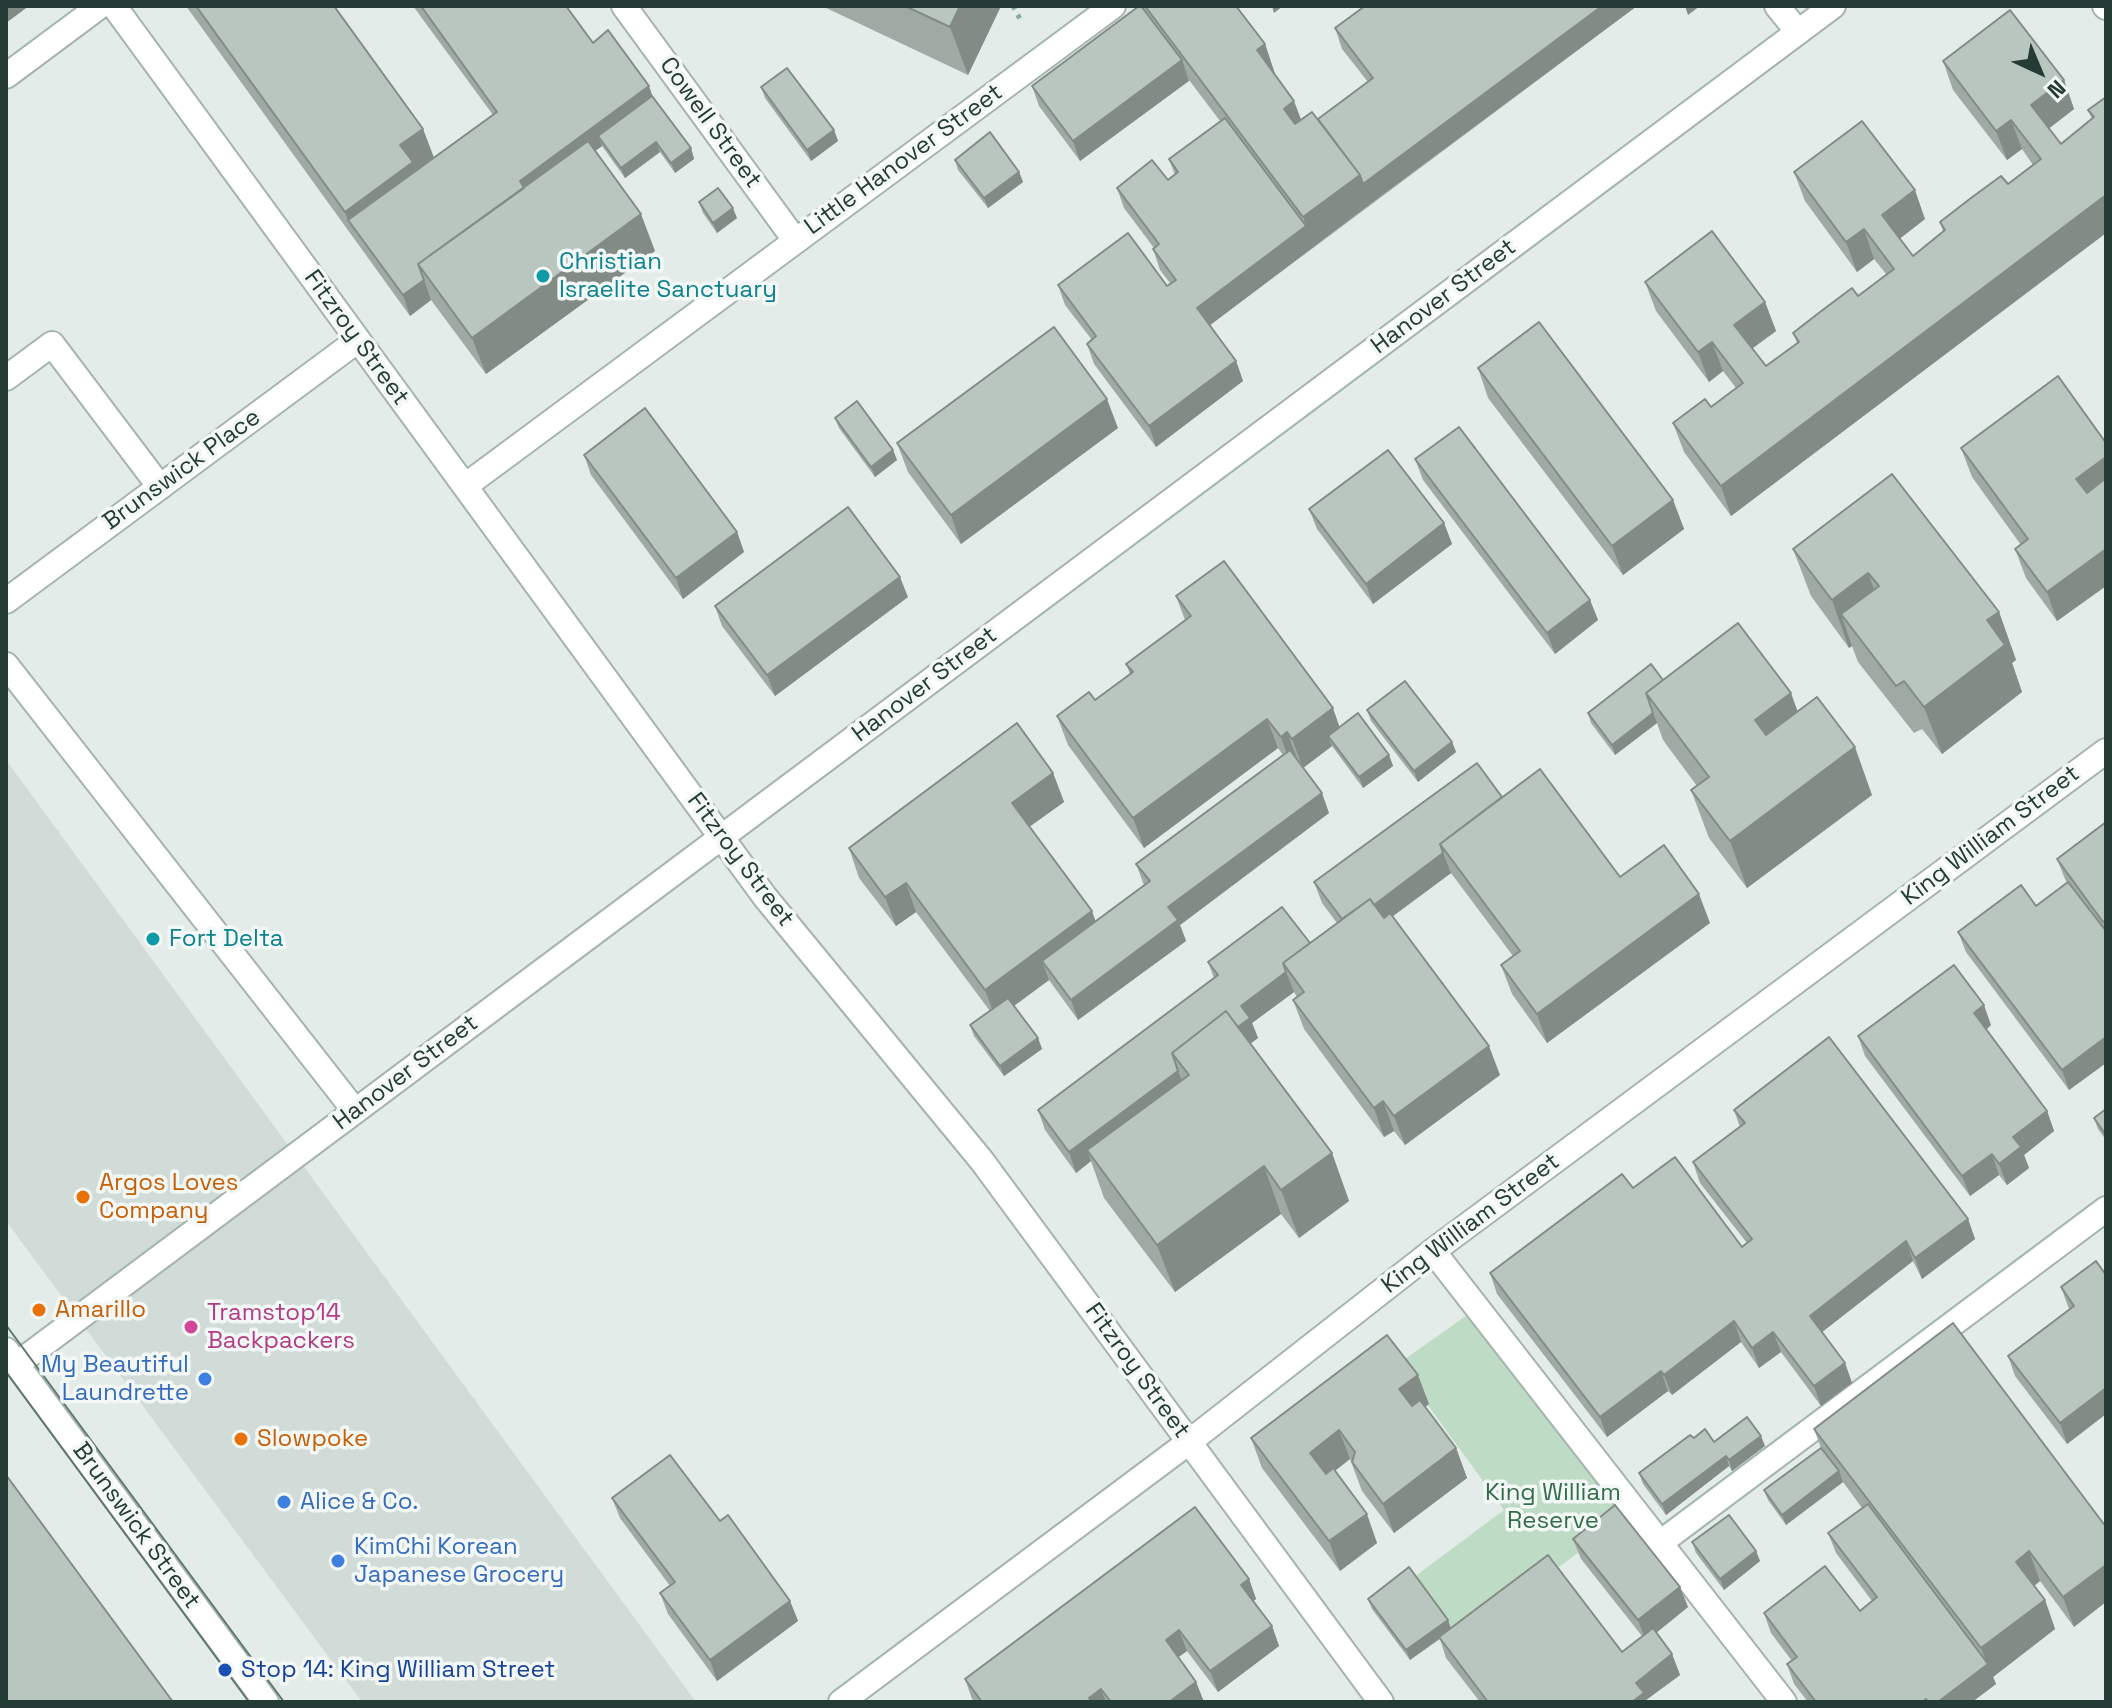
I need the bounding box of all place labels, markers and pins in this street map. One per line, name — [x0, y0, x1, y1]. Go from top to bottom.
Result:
place label: Christian Israelite Sanctuary — [559, 248, 777, 304]
marker: Christian Israelite Sanctuary — [534, 267, 552, 285]
place label: Fort Delta — [169, 925, 284, 953]
marker: Fort Delta — [144, 930, 162, 948]
place label: Argos Loves Company — [99, 1169, 238, 1225]
marker: Argos Loves Company — [74, 1188, 92, 1206]
place label: Amarillo — [55, 1296, 146, 1324]
place label: Tramstop14 Backpackers — [207, 1299, 355, 1355]
marker: Amarillo — [30, 1301, 48, 1319]
marker: Tramstop14 Backpackers — [182, 1318, 200, 1336]
place label: My Beautiful Laundrette — [41, 1351, 189, 1407]
marker: My Beautiful Laundrette — [196, 1370, 214, 1388]
place label: Slowpoke — [257, 1425, 368, 1453]
marker: Slowpoke — [232, 1430, 250, 1448]
place label: Alice & Co. — [300, 1488, 418, 1516]
marker: Alice & Co. — [275, 1493, 293, 1511]
place label: KimChi Korean Japanese Grocery — [354, 1533, 564, 1589]
marker: KimChi Korean Japanese Grocery — [329, 1552, 347, 1570]
place label: Stop 14: King William Street — [241, 1656, 555, 1684]
marker: Stop 14: King William Street — [216, 1661, 234, 1679]

